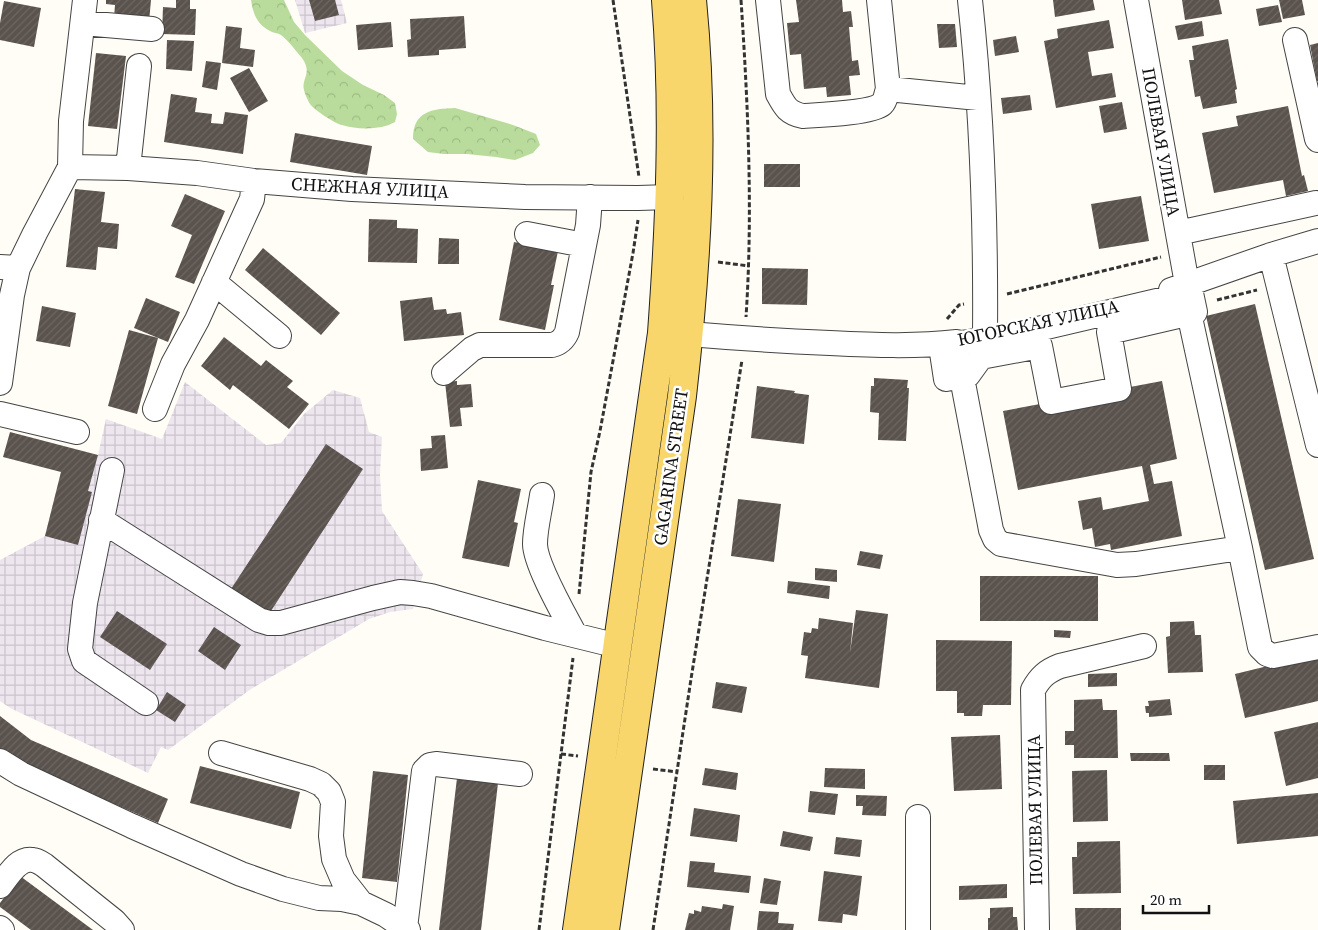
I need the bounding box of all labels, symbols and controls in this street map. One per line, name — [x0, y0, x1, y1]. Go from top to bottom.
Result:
street label: ПОЛЕВАЯ УЛИЦА — [1136, 65, 1187, 218]
street label: СНЕЖНАЯ УЛИЦА — [290, 171, 450, 204]
street label: ЮГОРСКАЯ УЛИЦА — [955, 293, 1121, 352]
street label: GAGARINA STREET — [647, 387, 694, 547]
street label: ПОЛЕВАЯ УЛИЦА — [1021, 734, 1048, 886]
scale bar — [1143, 882, 1209, 914]
text: 20 m — [1150, 889, 1182, 910]

